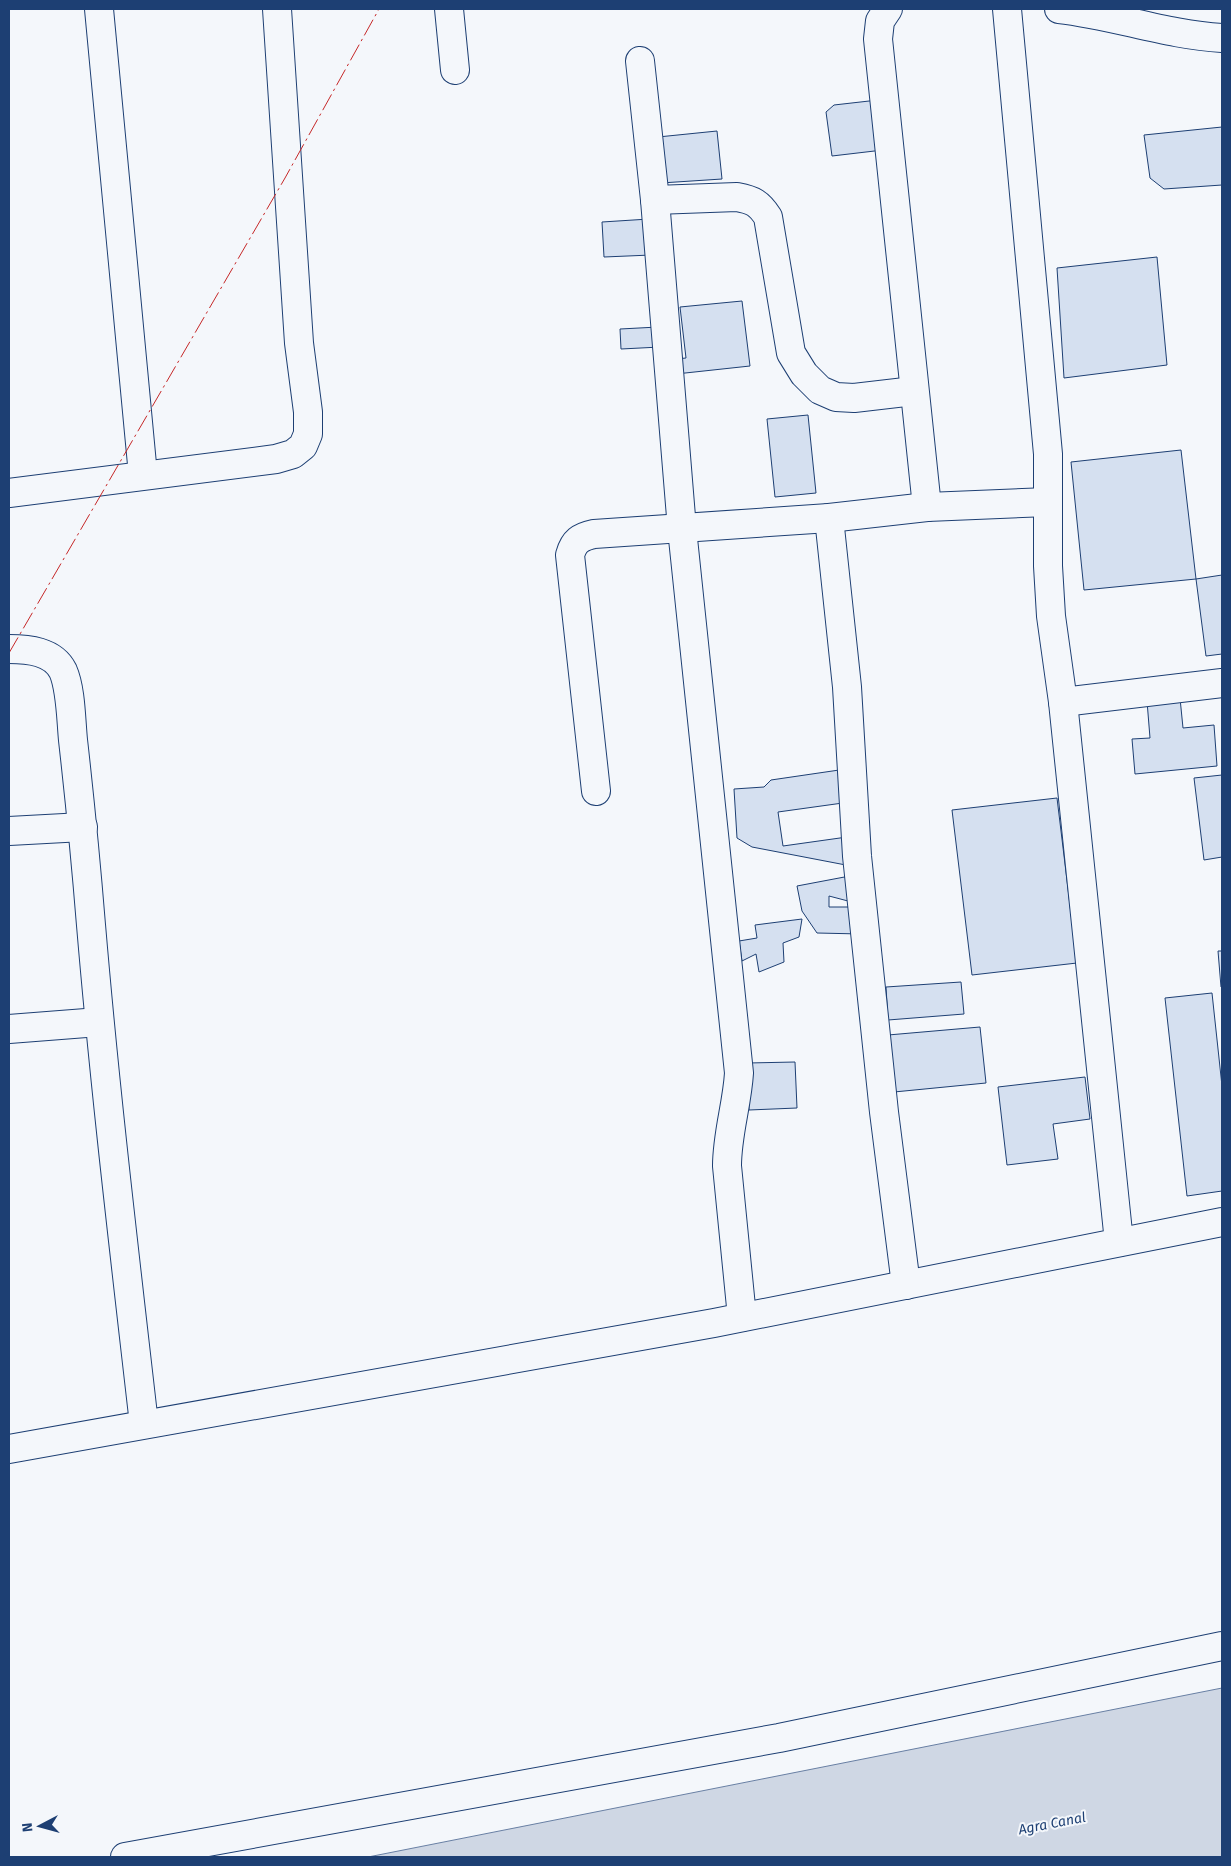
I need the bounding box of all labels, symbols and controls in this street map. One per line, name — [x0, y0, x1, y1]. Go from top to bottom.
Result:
north arrow — [15, 1801, 65, 1851]
water label: Agra Canal — [1016, 1809, 1087, 1839]
text: N — [19, 1822, 37, 1833]

